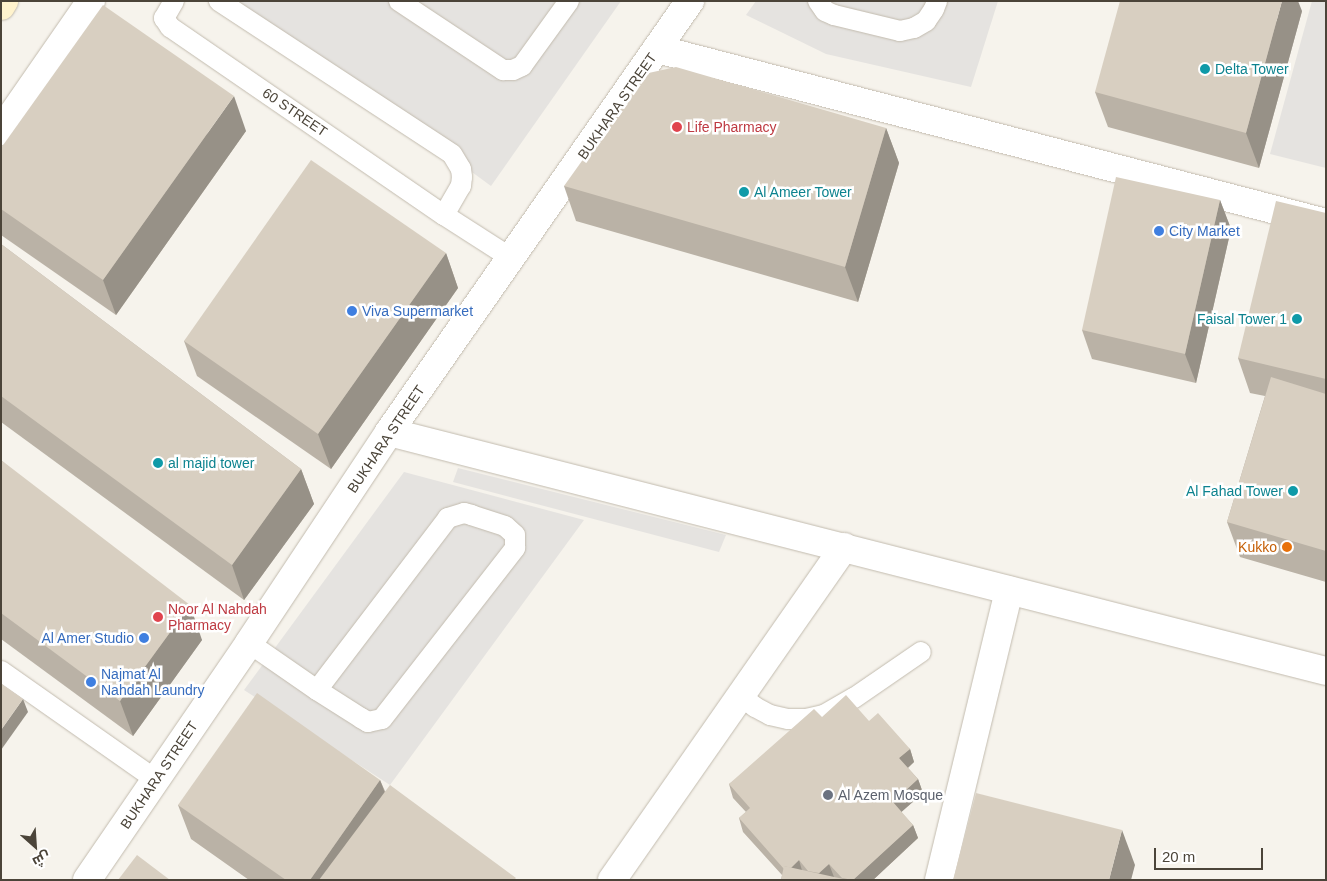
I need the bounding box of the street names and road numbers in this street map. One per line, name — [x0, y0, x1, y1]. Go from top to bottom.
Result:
street label: BUKHARA STREET — [574, 49, 660, 163]
street label: 60 STREET — [259, 84, 331, 140]
street label: BUKHARA STREET — [344, 382, 428, 496]
street label: BUKHARA STREET — [117, 718, 201, 832]

